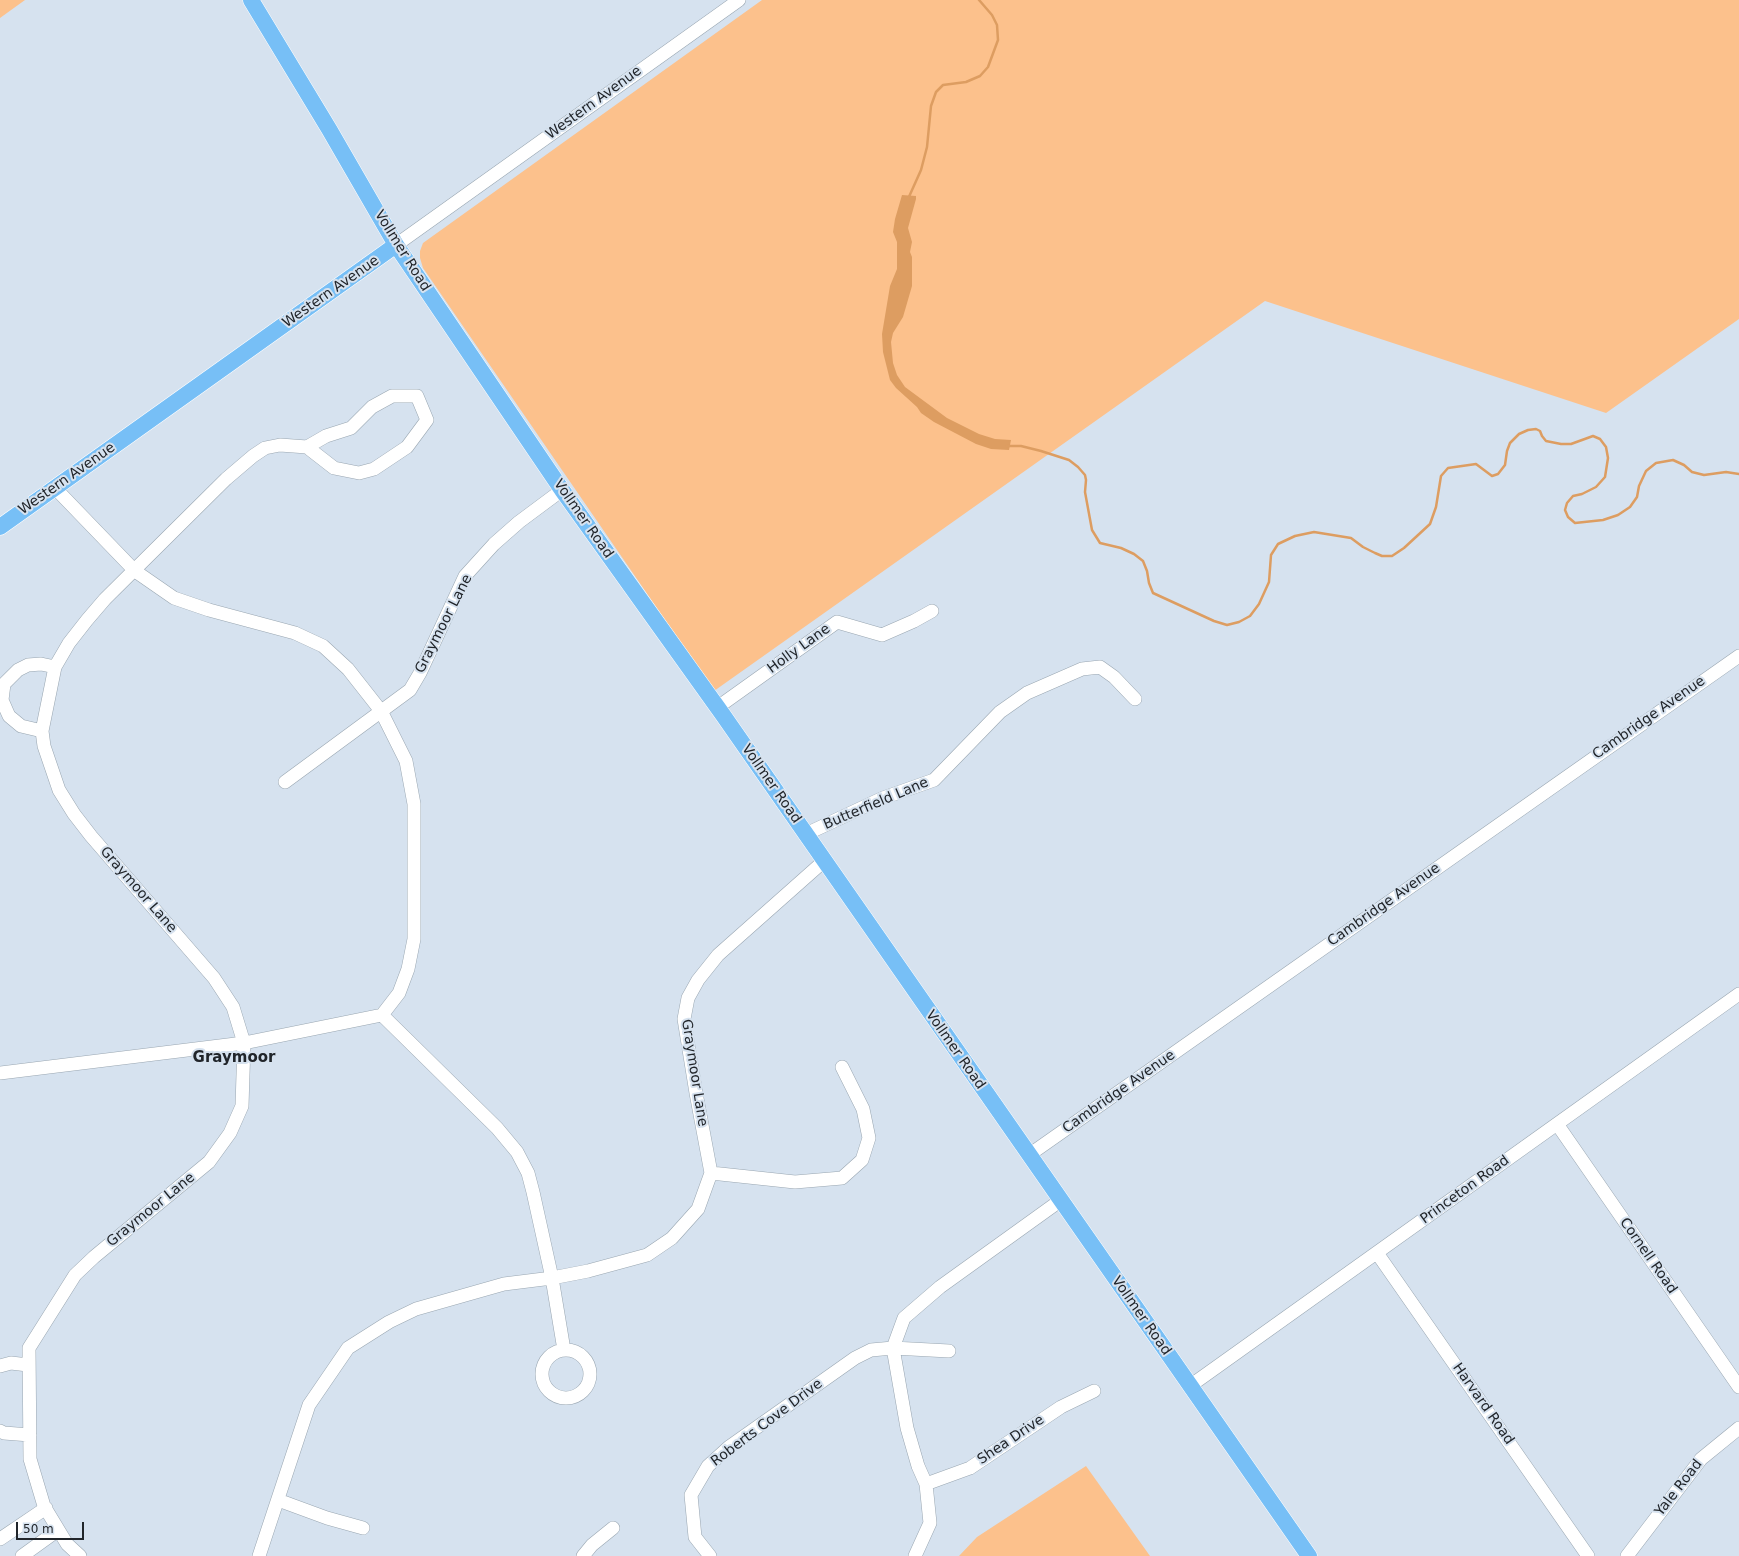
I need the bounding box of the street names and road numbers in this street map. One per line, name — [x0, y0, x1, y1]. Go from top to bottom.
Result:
street label: Western Avenue — [543, 63, 645, 143]
street label: Vollmer Road — [370, 207, 434, 295]
street label: Western Avenue — [280, 252, 382, 332]
street label: Western Avenue — [16, 439, 118, 519]
street label: Vollmer Road — [550, 476, 616, 562]
street label: Graymoor Lane — [412, 572, 476, 676]
street label: Holly Lane — [764, 621, 834, 677]
street label: Cambridge Avenue — [1590, 673, 1708, 763]
street label: Vollmer Road — [738, 741, 804, 827]
street label: Butterfield Lane — [821, 774, 931, 834]
street label: Graymoor Lane — [96, 844, 180, 936]
street label: Cambridge Avenue — [1325, 860, 1443, 950]
street label: Vollmer Road — [922, 1007, 988, 1093]
street label: Graymoor Lane — [677, 1018, 711, 1128]
street label: Cambridge Avenue — [1060, 1047, 1178, 1137]
street label: Princeton Road — [1417, 1152, 1513, 1228]
street label: Graymoor Lane — [104, 1169, 198, 1251]
street label: Cornell Road — [1616, 1215, 1680, 1297]
street label: Vollmer Road — [1108, 1273, 1174, 1359]
street label: Harvard Road — [1449, 1360, 1517, 1448]
street label: Roberts Cove Drive — [708, 1376, 826, 1470]
street label: Shea Drive — [974, 1412, 1048, 1468]
street label: Yale Road — [1652, 1456, 1706, 1520]

